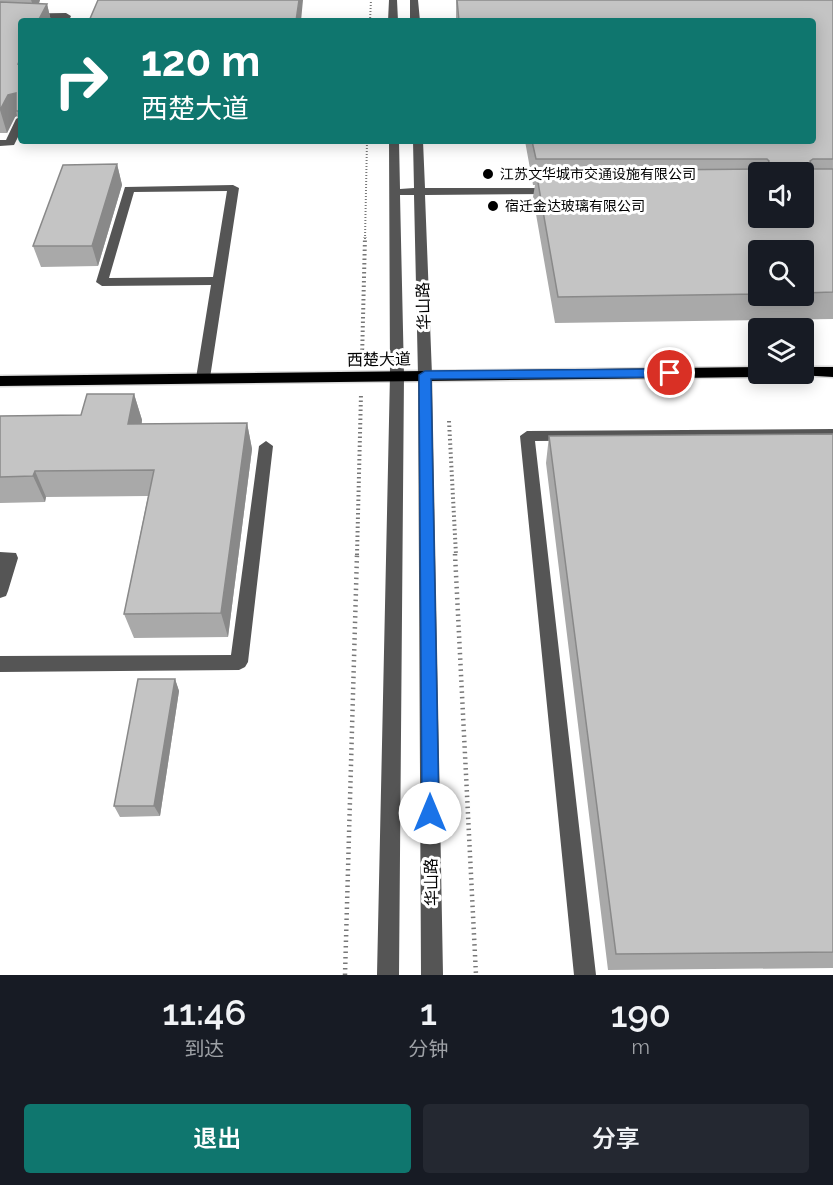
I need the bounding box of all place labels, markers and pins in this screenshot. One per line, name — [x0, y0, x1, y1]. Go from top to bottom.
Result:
place label: 江苏文华城市交通设施有限公司 — [500, 166, 696, 182]
marker: 江苏文华城市交通设施有限公司 — [481, 167, 495, 181]
place label: 宿迁金达玻璃有限公司 — [505, 198, 645, 214]
marker: 宿迁金达玻璃有限公司 — [486, 199, 500, 213]
pin — [644, 347, 695, 398]

